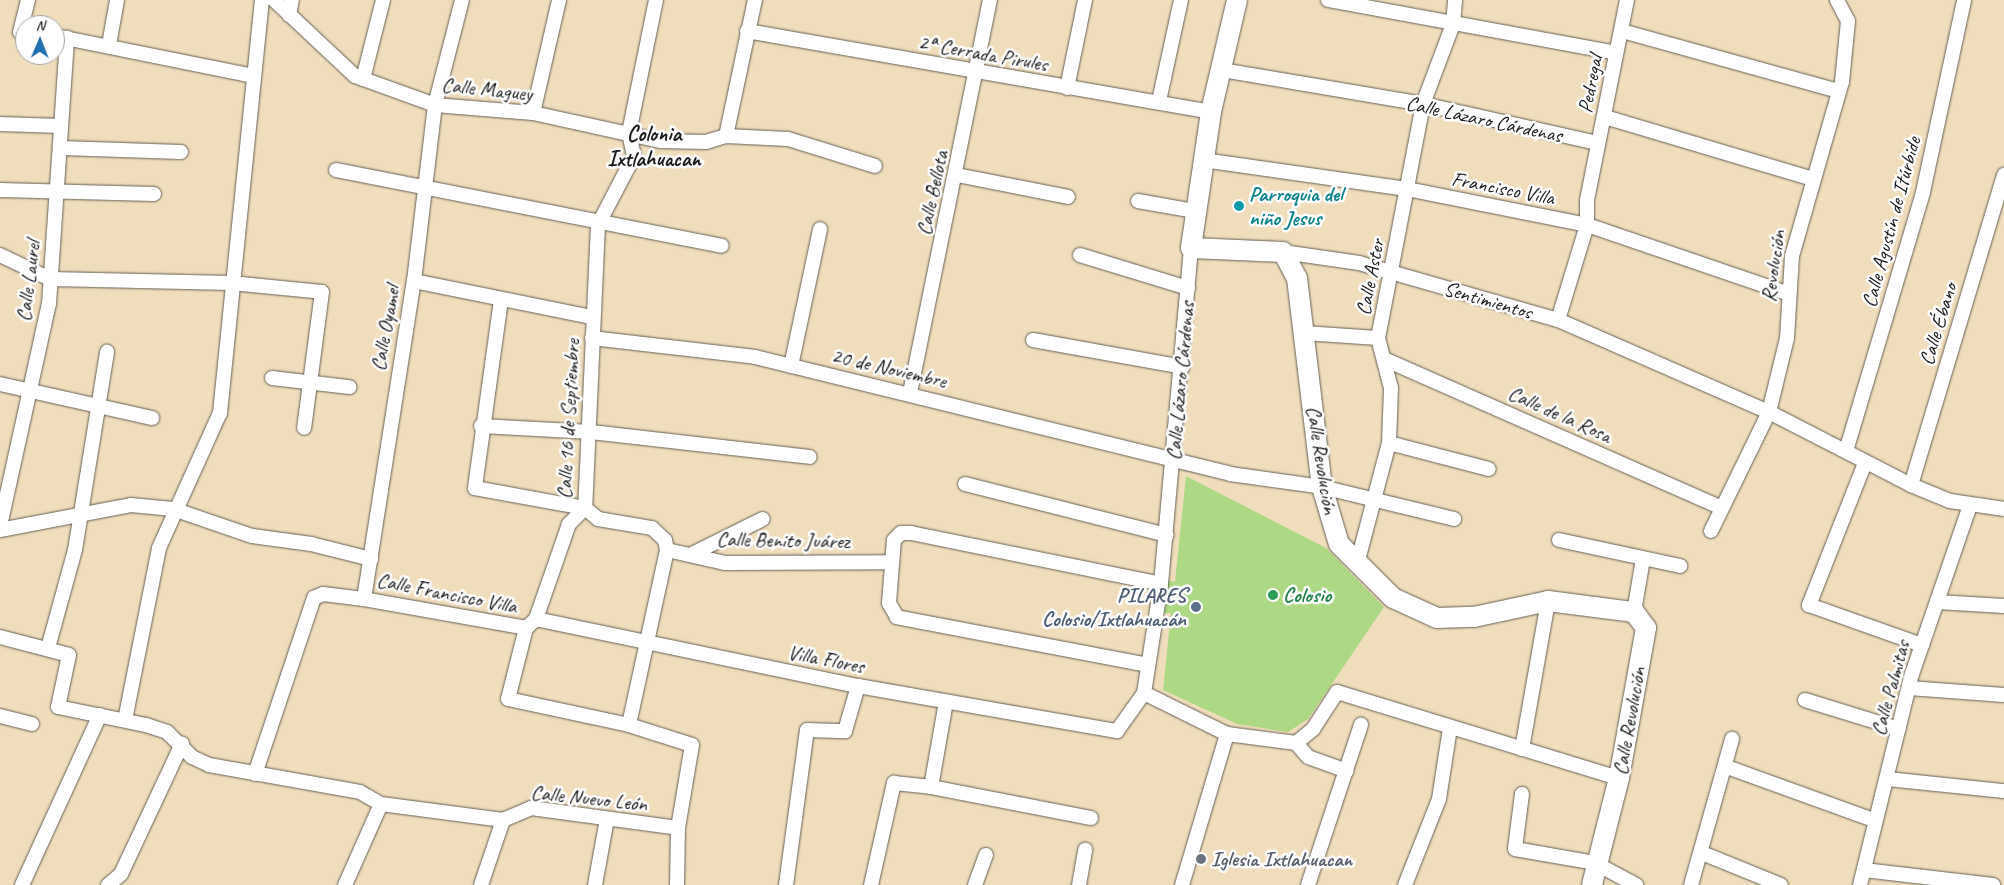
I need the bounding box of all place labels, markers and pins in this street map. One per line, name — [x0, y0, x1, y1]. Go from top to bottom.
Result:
place label: Parroquia del niño Jesus — [1249, 181, 1343, 231]
marker: Parroquia del niño Jesus — [1233, 200, 1245, 212]
place label: PILARES Colosio/Ixtlahuacán — [1042, 582, 1186, 632]
place label: Colosio — [1283, 582, 1331, 608]
marker: Colosio — [1267, 589, 1279, 601]
marker: PILARES Colosio/Ixtlahuacán — [1190, 601, 1202, 613]
place label: Iglesia Ixtlahuacan — [1211, 846, 1352, 872]
marker: Iglesia Ixtlahuacan — [1195, 853, 1207, 865]

